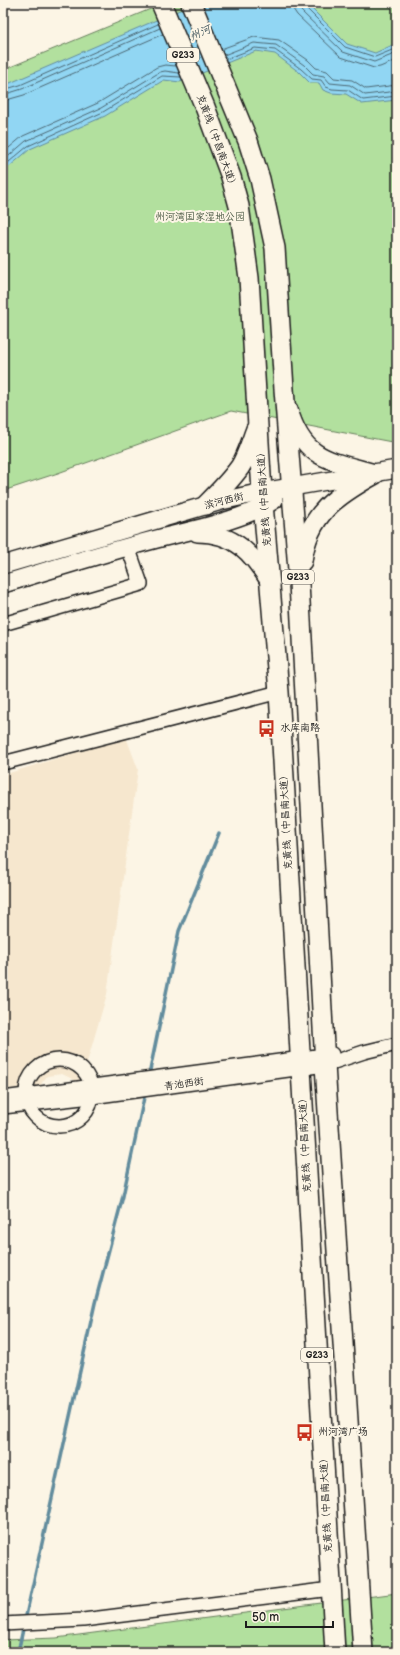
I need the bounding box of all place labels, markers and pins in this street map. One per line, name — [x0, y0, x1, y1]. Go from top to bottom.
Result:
bus stop icon: 水库南路 — [257, 718, 277, 738]
place label: 水库南路 — [280, 722, 320, 734]
bus stop icon: 州河湾广场 — [295, 1422, 315, 1442]
place label: 州河湾广场 — [318, 1426, 368, 1438]

